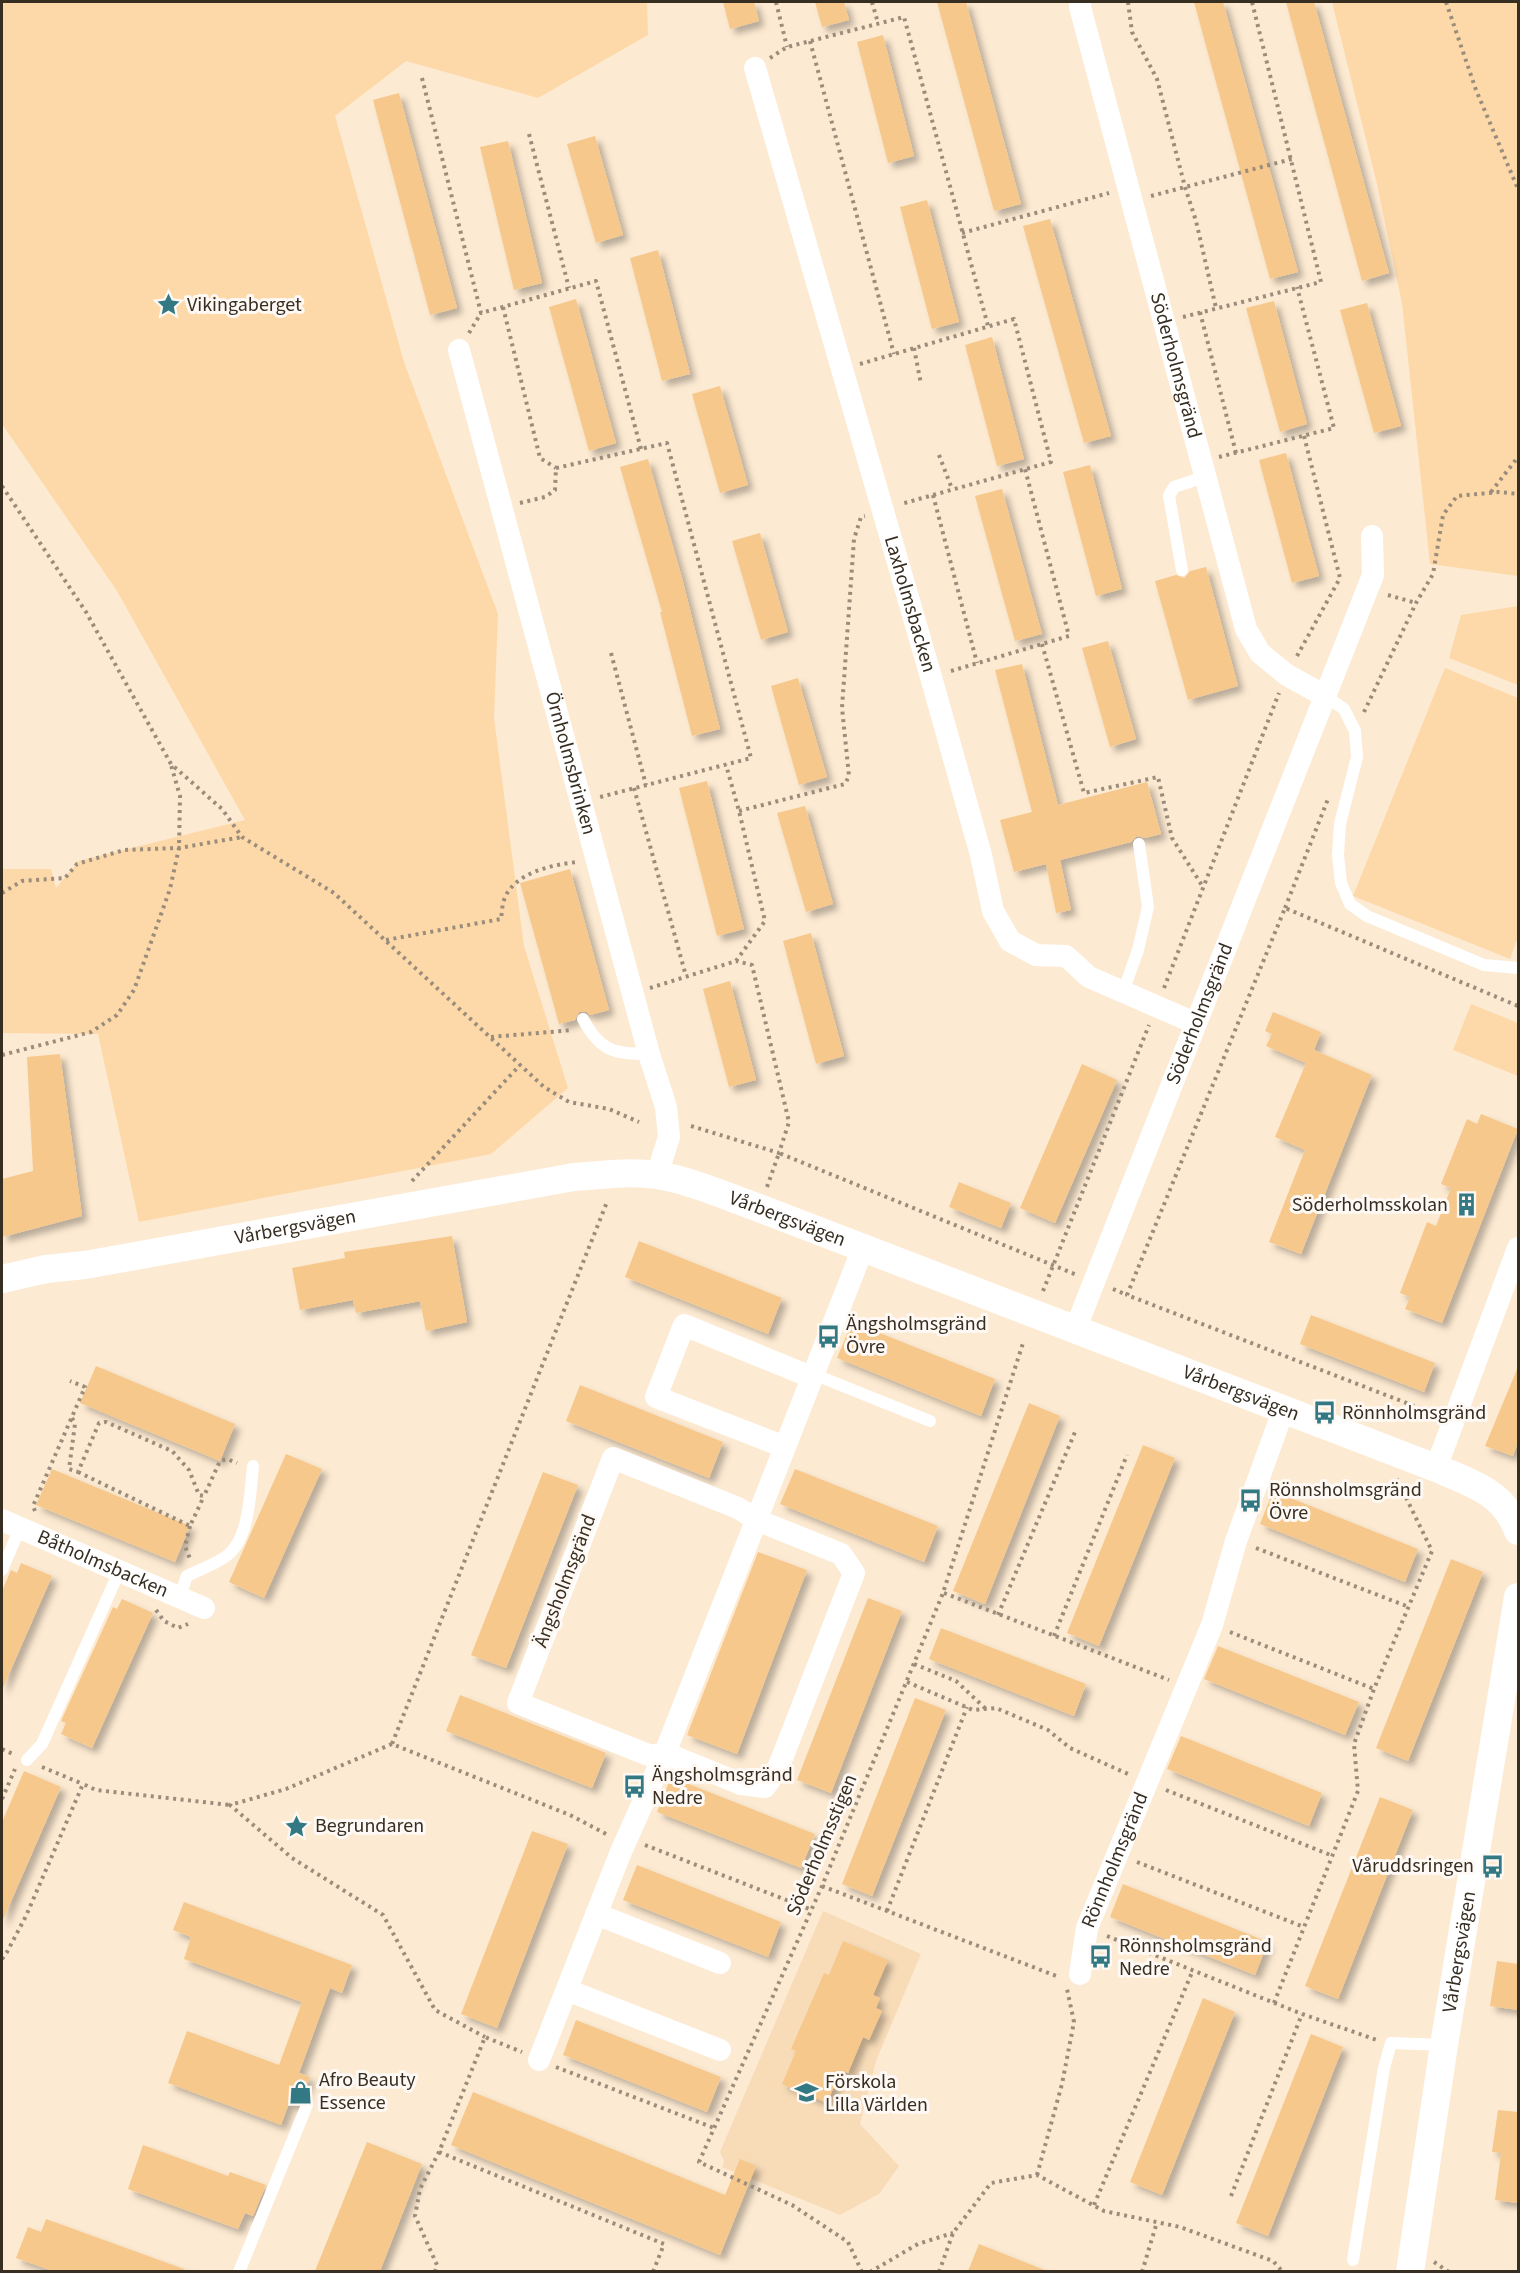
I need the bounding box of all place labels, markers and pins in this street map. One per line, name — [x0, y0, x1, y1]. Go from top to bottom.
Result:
place label: Vikingaberget — [187, 291, 302, 319]
place icon: Vikingaberget — [156, 292, 182, 318]
place label: Söderholmsskolan — [1292, 1191, 1448, 1219]
building icon: Söderholmsskolan — [1453, 1192, 1479, 1218]
place label: Ängsholmsgränd Övre — [846, 1310, 987, 1361]
bus stop icon: Ängsholmsgränd Övre — [815, 1323, 841, 1349]
place label: Rönnholmsgränd — [1342, 1399, 1486, 1427]
bus stop icon: Rönnholmsgränd — [1311, 1400, 1337, 1426]
place label: Rönnsholmsgränd Övre — [1269, 1476, 1422, 1527]
bus stop icon: Rönnsholmsgränd Övre — [1238, 1488, 1264, 1514]
place label: Ängsholmsgränd Nedre — [652, 1761, 793, 1812]
bus stop icon: Ängsholmsgränd Nedre — [621, 1774, 647, 1800]
place label: Begrundaren — [315, 1812, 424, 1840]
place icon: Begrundaren — [284, 1813, 310, 1839]
place label: Våruddsringen — [1352, 1852, 1474, 1880]
bus stop icon: Våruddsringen — [1479, 1853, 1505, 1879]
place label: Rönnsholmsgränd Nedre — [1119, 1932, 1272, 1983]
bus stop icon: Rönnsholmsgränd Nedre — [1088, 1944, 1114, 1970]
place label: Afro Beauty Essence — [319, 2066, 416, 2117]
place label: Förskola Lilla Världen — [825, 2068, 928, 2119]
shop icon: Afro Beauty Essence — [288, 2079, 314, 2105]
school or university icon: Förskola Lilla Världen — [794, 2080, 820, 2106]

